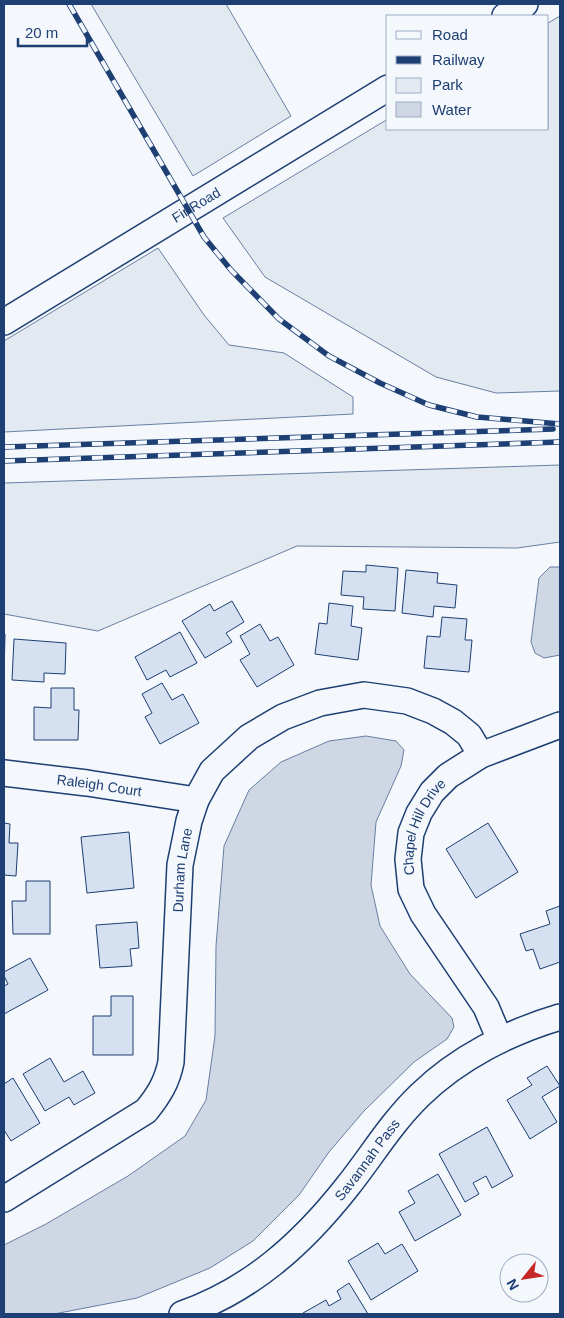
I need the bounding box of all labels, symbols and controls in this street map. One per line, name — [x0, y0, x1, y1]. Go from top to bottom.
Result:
scale bar — [18, 15, 86, 47]
legend — [386, 15, 549, 130]
text: 20 m — [25, 24, 58, 41]
text: Road — [432, 26, 468, 43]
text: Railway — [432, 51, 485, 68]
text: Park — [432, 76, 463, 93]
text: Water — [432, 101, 471, 118]
street label: Fir Road — [169, 184, 223, 226]
street label: Raleigh Court — [56, 771, 143, 799]
street label: Chapel Hill Drive — [400, 775, 449, 876]
street label: Durham Lane — [170, 826, 195, 913]
street label: Savannah Pass — [331, 1116, 403, 1204]
north arrow — [499, 1253, 549, 1303]
text: N — [503, 1276, 522, 1293]

